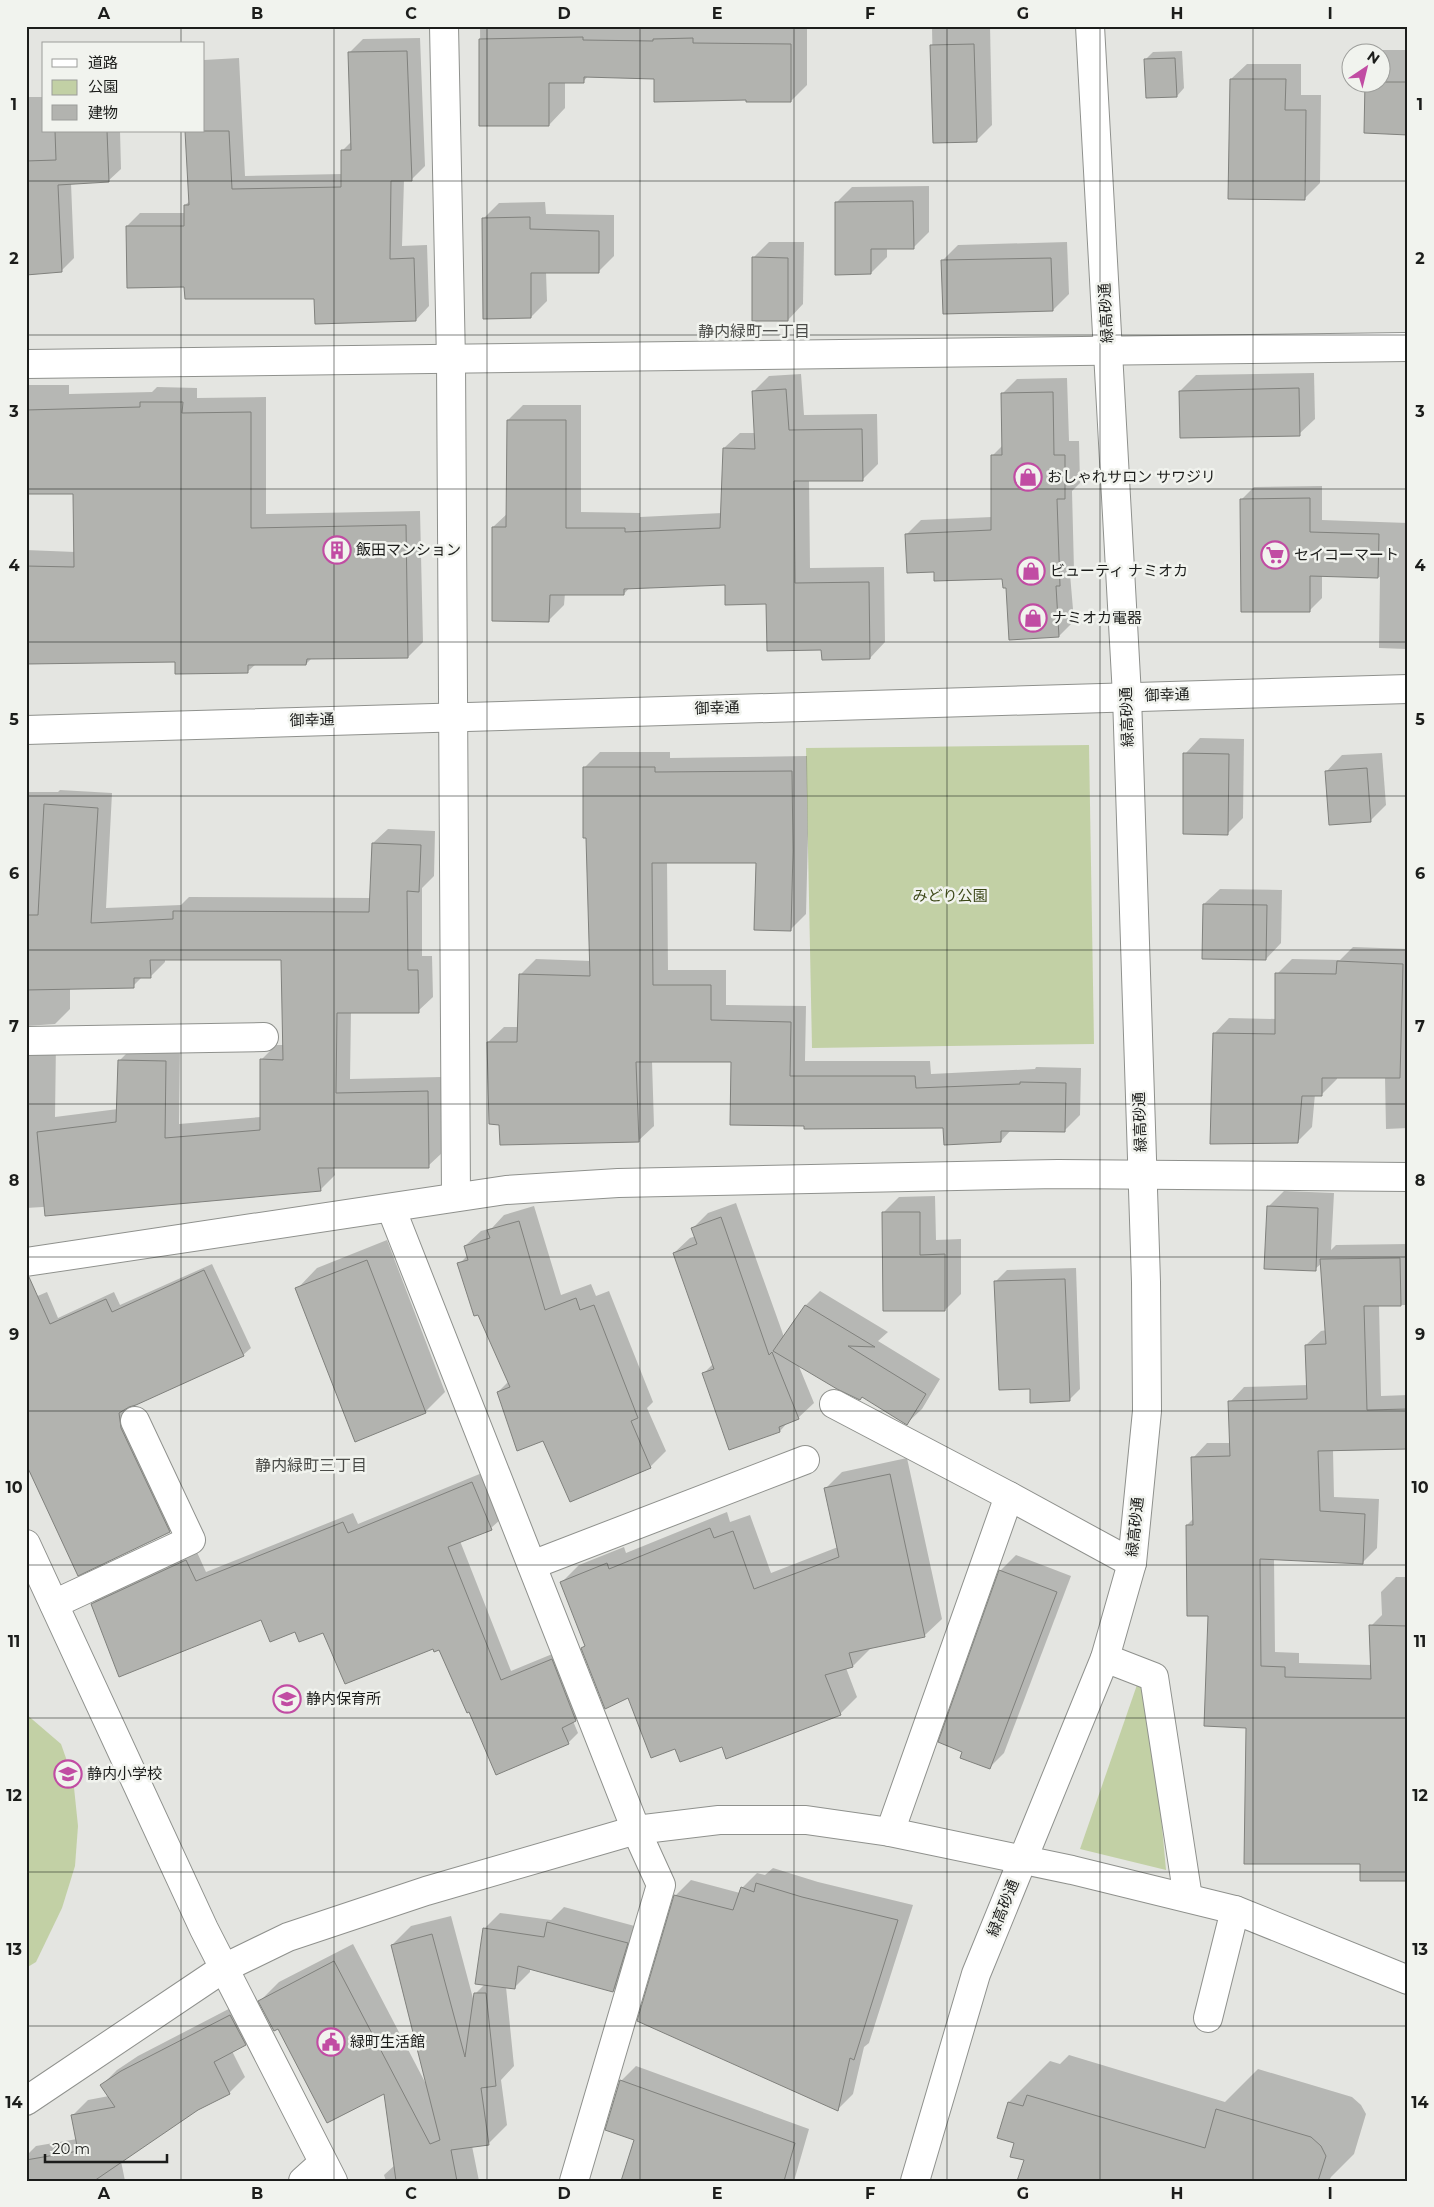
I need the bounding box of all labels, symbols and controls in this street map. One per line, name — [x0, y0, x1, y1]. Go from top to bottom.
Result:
text: A — [97, 4, 111, 23]
text: B — [251, 4, 263, 23]
text: C — [405, 4, 417, 23]
text: D — [557, 4, 571, 23]
text: E — [712, 4, 722, 23]
text: F — [865, 4, 875, 23]
text: G — [1017, 4, 1029, 23]
text: H — [1171, 4, 1183, 23]
text: I — [1327, 4, 1333, 23]
legend — [42, 42, 205, 132]
north arrow — [1342, 42, 1392, 92]
text: N — [1364, 47, 1383, 68]
text: 道路 — [88, 53, 118, 72]
text: 公園 — [88, 77, 118, 96]
text: 1 — [11, 95, 17, 114]
text: 1 — [1417, 95, 1423, 114]
text: 建物 — [88, 103, 118, 122]
text: 2 — [9, 249, 19, 268]
text: 2 — [1415, 249, 1425, 268]
street label: 緑高砂通 — [1094, 283, 1117, 343]
district label: 静内緑町一丁目 — [698, 322, 810, 341]
text: 3 — [8, 402, 19, 421]
text: 3 — [1414, 402, 1425, 421]
shop icon: おしゃれサロン サワジリ — [1013, 462, 1043, 492]
place label: おしゃれサロン サワジリ — [1047, 467, 1216, 486]
building icon: 飯田マンション — [322, 535, 352, 565]
place label: 飯田マンション — [356, 540, 461, 559]
supermarket icon: セイコーマート — [1260, 540, 1290, 570]
place label: セイコーマート — [1294, 545, 1399, 564]
text: 4 — [8, 556, 20, 575]
shop icon: ビューティ ナミオカ — [1016, 556, 1046, 586]
text: 4 — [1414, 556, 1426, 575]
place label: ビューティ ナミオカ — [1050, 561, 1188, 580]
shop icon: ナミオカ電器 — [1018, 603, 1048, 633]
place label: ナミオカ電器 — [1052, 608, 1142, 627]
street label: 御幸通 — [1144, 684, 1190, 705]
street label: 緑高砂通 — [1116, 687, 1137, 747]
street label: 御幸通 — [694, 697, 740, 718]
street label: 御幸通 — [289, 709, 335, 730]
text: 5 — [9, 710, 19, 729]
text: 5 — [1415, 710, 1425, 729]
text: 6 — [9, 864, 19, 883]
text: 6 — [1415, 864, 1425, 883]
park label: みどり公園 — [912, 886, 988, 905]
text: 7 — [9, 1017, 19, 1036]
text: 7 — [1415, 1017, 1425, 1036]
street label: 緑高砂通 — [1129, 1092, 1150, 1152]
text: 8 — [9, 1171, 19, 1190]
text: 8 — [1415, 1171, 1425, 1190]
text: 9 — [9, 1325, 19, 1344]
text: 9 — [1415, 1325, 1425, 1344]
district label: 静内緑町三丁目 — [255, 1456, 367, 1475]
text: 10 — [5, 1478, 23, 1497]
text: 10 — [1411, 1478, 1429, 1497]
street label: 緑高砂通 — [1122, 1496, 1147, 1558]
text: 11 — [8, 1632, 20, 1651]
text: 11 — [1414, 1632, 1426, 1651]
school or university icon: 静内保育所 — [272, 1684, 302, 1714]
place label: 静内保育所 — [306, 1689, 381, 1708]
school or university icon: 静内小学校 — [53, 1759, 83, 1789]
place label: 静内小学校 — [87, 1764, 162, 1783]
text: 12 — [6, 1786, 22, 1805]
text: 12 — [1412, 1786, 1428, 1805]
street label: 緑高砂通 — [982, 1876, 1023, 1939]
text: 13 — [6, 1940, 22, 1959]
text: 13 — [1412, 1940, 1428, 1959]
public building icon: 緑町生活館 — [316, 2027, 346, 2057]
place label: 緑町生活館 — [350, 2032, 425, 2051]
text: 14 — [5, 2093, 23, 2112]
text: 14 — [1411, 2093, 1429, 2112]
scale bar — [45, 2132, 168, 2164]
text: 20 m — [52, 2139, 90, 2158]
text: A — [97, 2184, 111, 2203]
text: B — [251, 2184, 263, 2203]
text: C — [405, 2184, 417, 2203]
text: D — [557, 2184, 571, 2203]
text: E — [712, 2184, 722, 2203]
text: F — [865, 2184, 875, 2203]
text: G — [1017, 2184, 1029, 2203]
text: H — [1171, 2184, 1183, 2203]
text: I — [1327, 2184, 1333, 2203]

